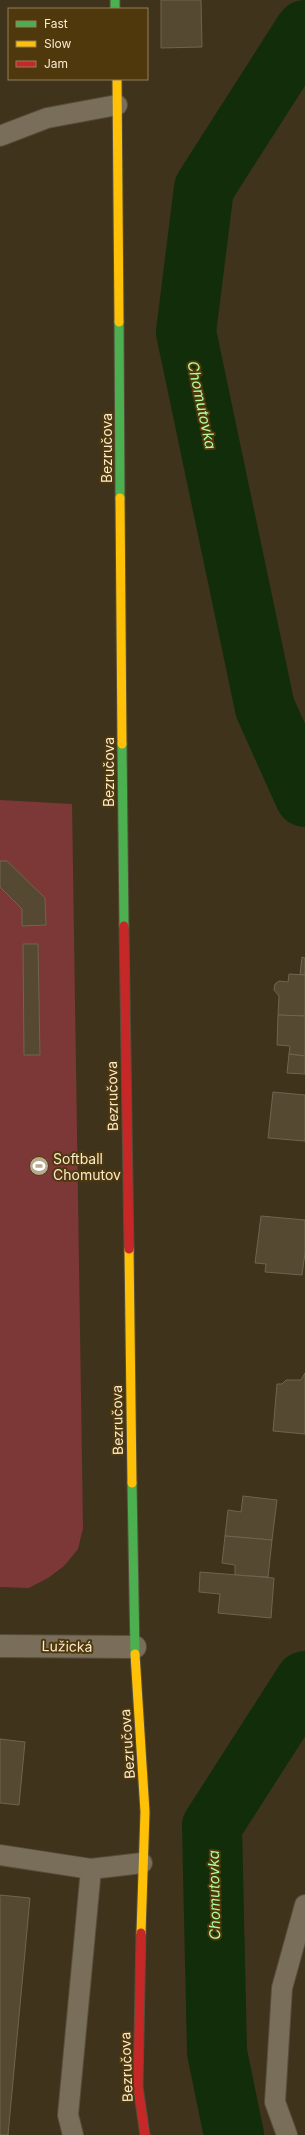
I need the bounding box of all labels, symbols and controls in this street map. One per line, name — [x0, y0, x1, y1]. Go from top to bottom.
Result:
legend — [8, 8, 148, 80]
text: Fast — [44, 16, 68, 31]
text: Slow — [44, 36, 72, 51]
text: Jam — [44, 56, 68, 71]
water label: Chomutovka — [183, 359, 221, 451]
street label: Bezručova — [98, 413, 115, 483]
street label: Bezručova — [100, 737, 117, 807]
street label: Bezručova — [103, 1061, 121, 1131]
place label: Softball Chomutov — [53, 1150, 121, 1183]
sports icon: Softball Chomutov — [28, 1155, 50, 1177]
street label: Bezručova — [108, 1385, 126, 1455]
street label: Lužická — [41, 1637, 93, 1655]
street label: Bezručova — [116, 1708, 138, 1780]
water label: Chomutovka — [204, 1850, 224, 1940]
street label: Bezručova — [116, 2032, 136, 2102]

